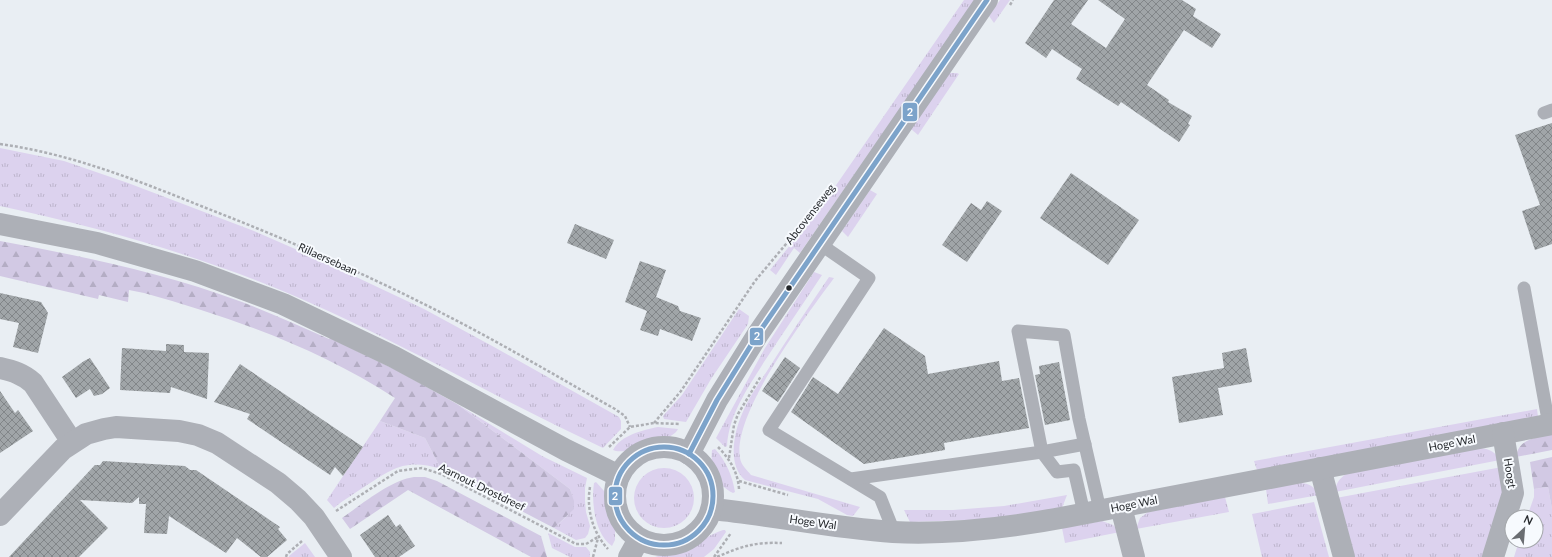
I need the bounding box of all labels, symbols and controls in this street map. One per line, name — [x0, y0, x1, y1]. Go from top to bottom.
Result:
line badge: 2 — [902, 102, 918, 122]
text: 2 — [907, 105, 913, 118]
street label: Abcovenseweg — [782, 181, 837, 246]
street label: Rillaersebaan — [296, 240, 360, 277]
unlabelled marker — [784, 283, 794, 293]
line badge: 2 — [749, 327, 764, 346]
text: 2 — [754, 329, 760, 342]
street label: Hoge Wal — [1427, 432, 1476, 453]
street label: Hoogt — [1502, 457, 1519, 489]
street label: Aarnout Drostdreef — [437, 460, 528, 513]
line badge: 2 — [608, 486, 623, 506]
text: 2 — [612, 489, 618, 502]
street label: Hoge Wal — [1109, 493, 1158, 514]
north arrow — [1504, 509, 1544, 549]
street label: Hoge Wal — [789, 512, 837, 531]
text: N — [1522, 512, 1535, 527]

